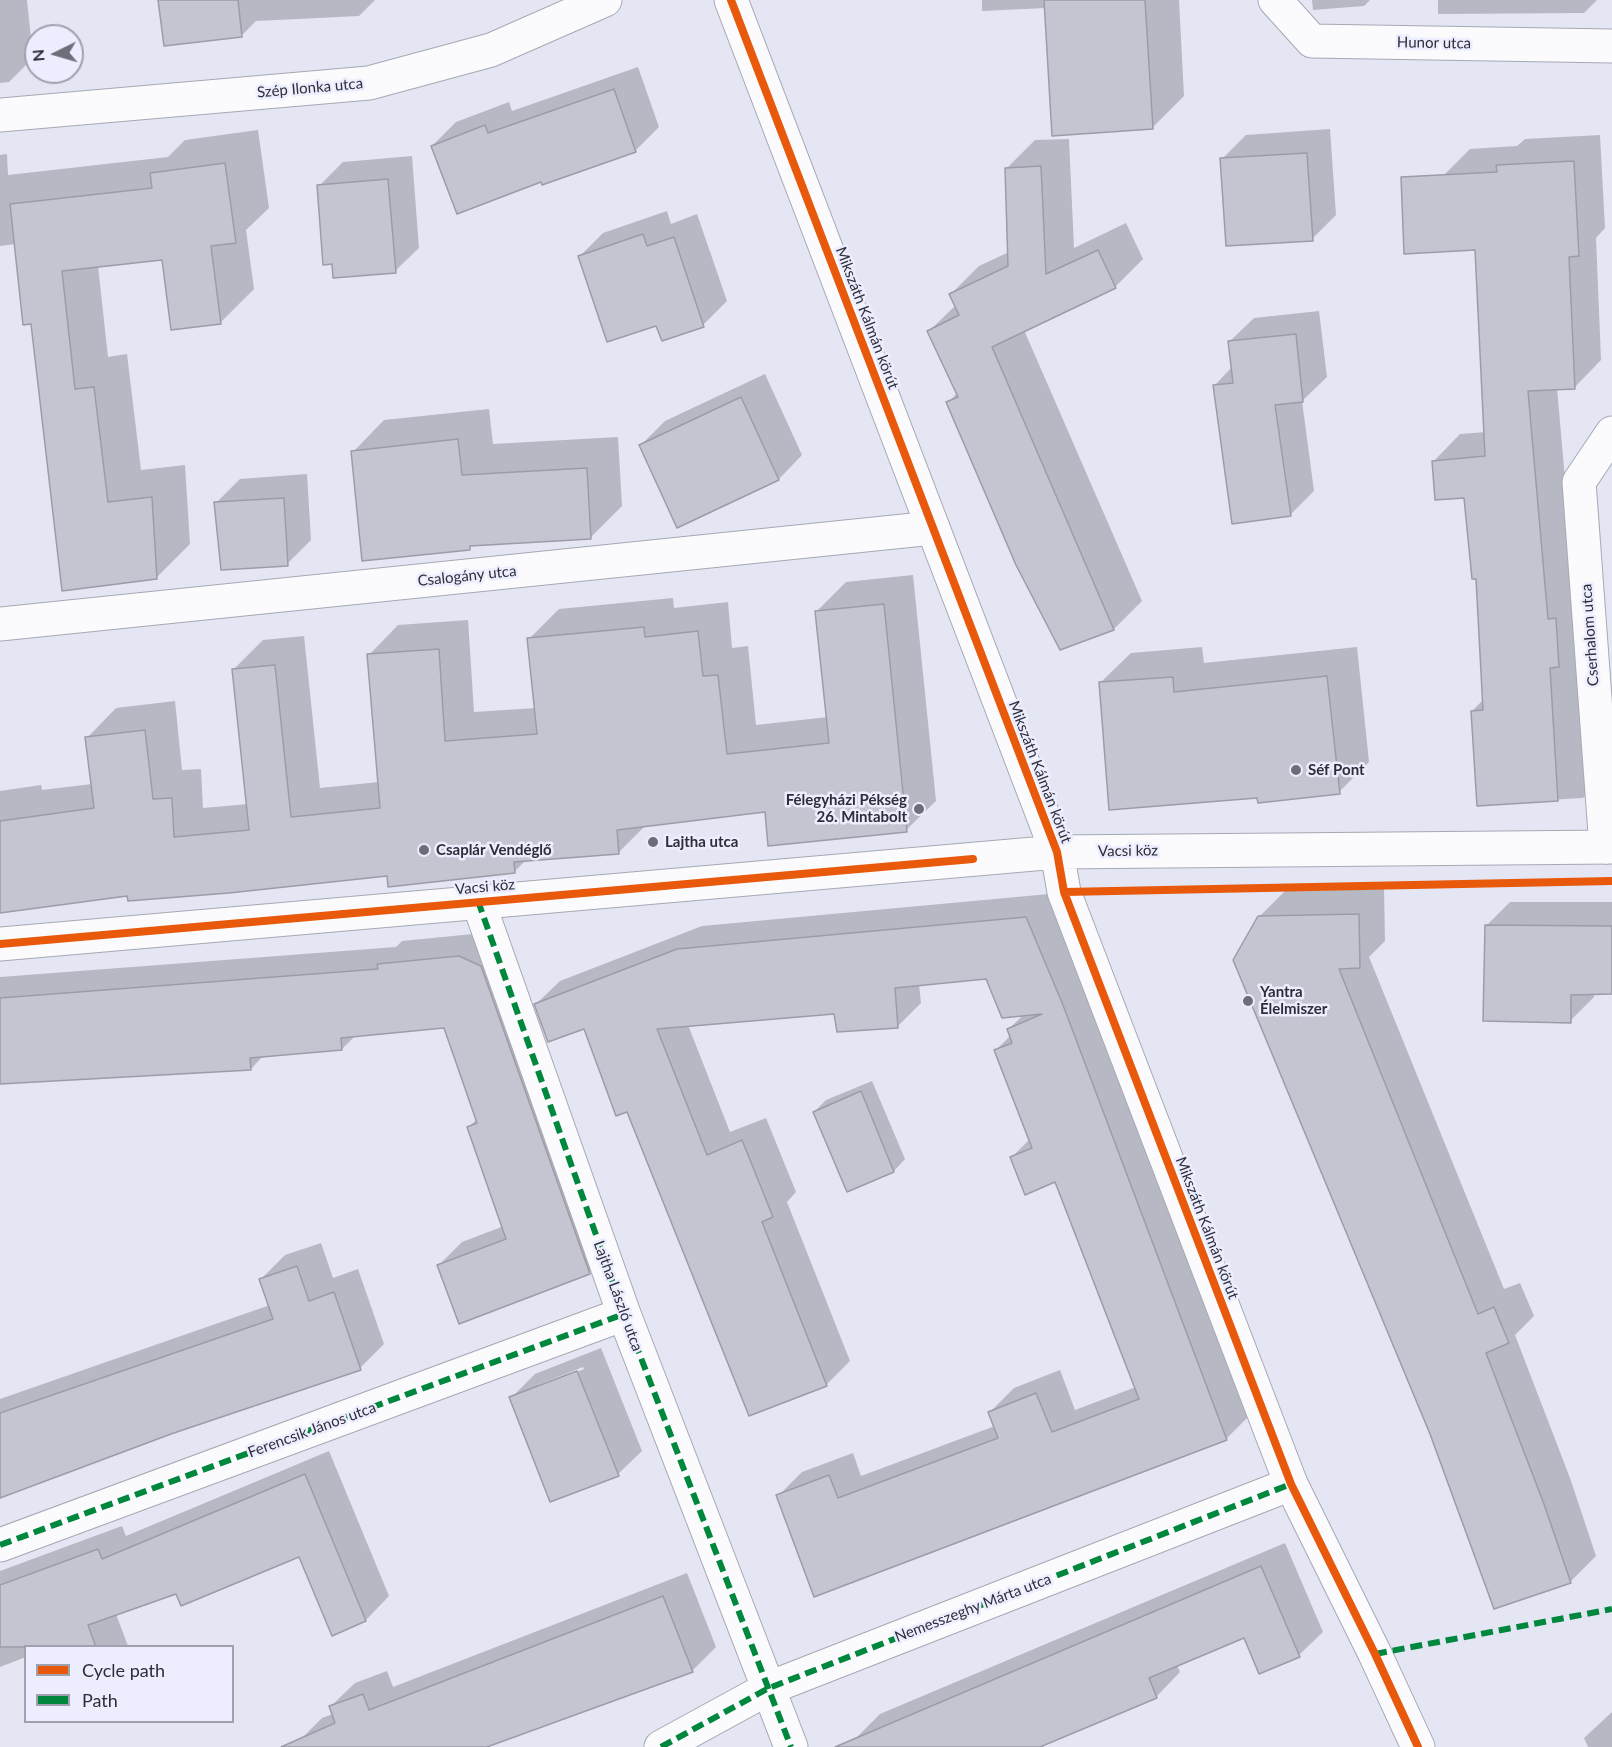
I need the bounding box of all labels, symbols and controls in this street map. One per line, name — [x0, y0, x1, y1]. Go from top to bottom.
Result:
north arrow — [24, 24, 84, 84]
street label: Hunor utca — [1397, 33, 1471, 53]
text: N — [28, 48, 48, 62]
street label: Szép Ilonka utca — [256, 74, 364, 102]
street label: Mikszáth Kálmán körút — [832, 244, 902, 392]
street label: Csalogány utca — [417, 562, 517, 590]
street label: Cserhalom utca — [1577, 583, 1603, 687]
street label: Mikszáth Kálmán körút — [1005, 698, 1075, 846]
place label: Séf Pont — [1308, 761, 1365, 779]
marker: Séf Pont — [1289, 763, 1303, 777]
place label: Félegyházi Pékség 26. Mintabolt — [786, 791, 907, 826]
marker: Félegyházi Pékség 26. Mintabolt — [912, 802, 926, 816]
place label: Lajtha utca — [665, 833, 738, 851]
marker: Lajtha utca — [646, 835, 660, 849]
place label: Csaplár Vendéglő — [436, 841, 552, 859]
street label: Vacsi köz — [1098, 841, 1158, 861]
marker: Csaplár Vendéglő — [417, 843, 431, 857]
street label: Vacsi köz — [454, 875, 516, 899]
place label: Yantra Élelmiszer — [1260, 983, 1327, 1018]
marker: Yantra Élelmiszer — [1241, 994, 1255, 1008]
street label: Mikszáth Kálmán körút — [1172, 1154, 1242, 1302]
street label: Lajtha László utca — [590, 1238, 646, 1354]
street label: Ferencsik János utca — [246, 1398, 378, 1462]
street label: Nemesszeghy Márta utca — [892, 1570, 1054, 1646]
legend — [24, 1645, 234, 1723]
text: Cycle path — [82, 1659, 165, 1681]
text: Path — [82, 1689, 118, 1711]

